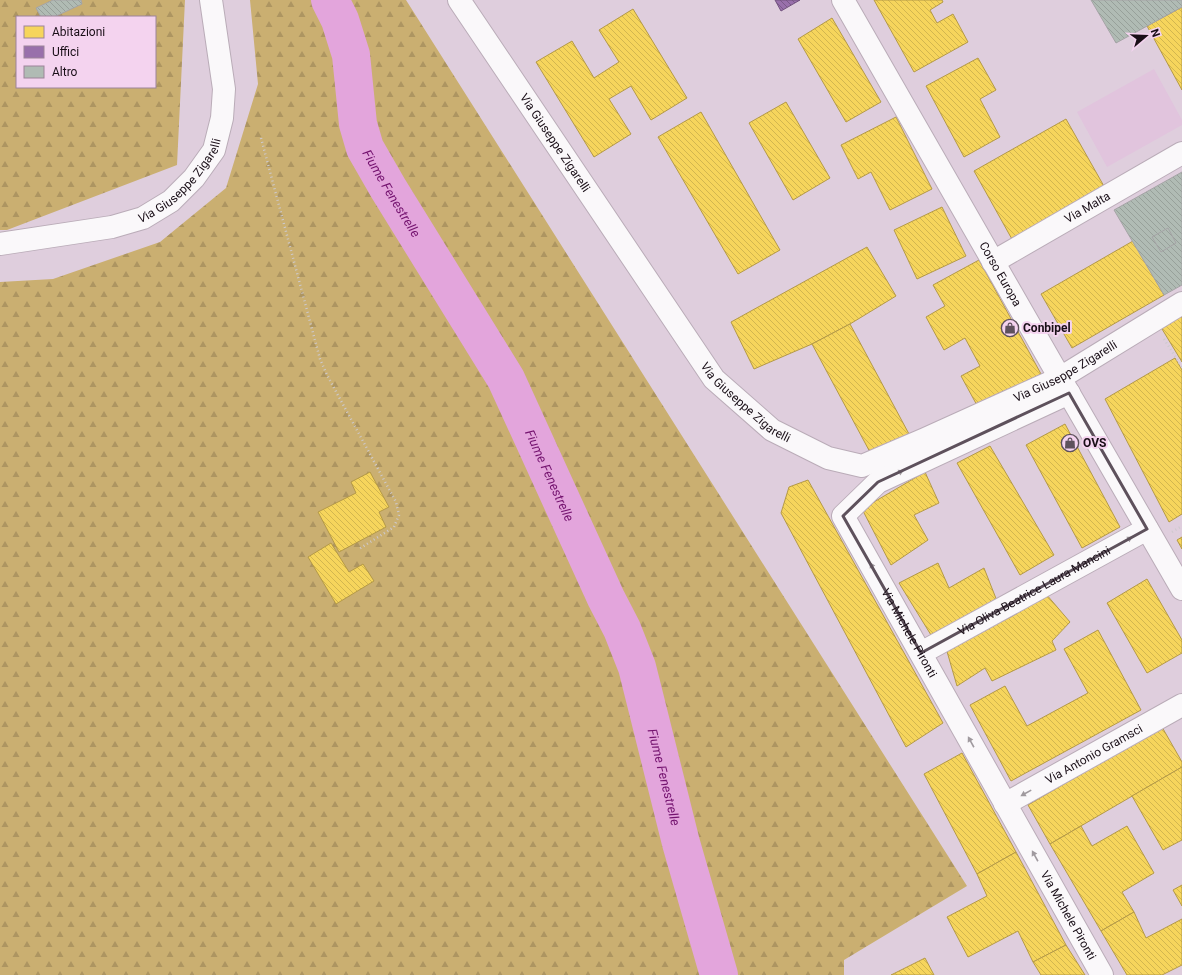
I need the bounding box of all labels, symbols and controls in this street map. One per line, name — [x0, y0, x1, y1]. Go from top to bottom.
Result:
legend — [16, 16, 156, 88]
north arrow — [1126, 16, 1166, 56]
text: Abitazioni — [52, 25, 105, 39]
text: N — [1148, 27, 1162, 39]
text: Uffici — [52, 45, 79, 59]
text: Altro — [52, 65, 78, 79]
street label: Via Giuseppe Zigarelli — [517, 91, 593, 195]
street label: Via Giuseppe Zigarelli — [137, 137, 224, 226]
water label: Fiume Fenestrelle — [359, 147, 424, 240]
street label: Via Malta — [1062, 189, 1113, 226]
street label: Corso Europa — [976, 239, 1024, 309]
shop icon: Conbipel — [1000, 318, 1020, 338]
place label: Conbipel — [1023, 321, 1071, 335]
street label: Via Giuseppe Zigarelli — [1011, 338, 1120, 405]
street label: Via Giuseppe Zigarelli — [698, 360, 793, 445]
water label: Fiume Fenestrelle — [522, 427, 577, 524]
shop icon: OVS — [1060, 433, 1080, 453]
place label: OVS — [1083, 436, 1106, 450]
one-way arrow — [892, 470, 903, 476]
one-way arrow — [1121, 537, 1133, 544]
street label: Via Oliva Beatrice Laura Mancini — [955, 543, 1113, 638]
one-way arrow — [869, 562, 876, 574]
street label: Via Michele Pironti — [878, 586, 940, 680]
street label: Via Antonio Gramsci — [1043, 721, 1145, 787]
water label: Fiume Fenestrelle — [645, 727, 683, 828]
one-way arrow — [967, 737, 974, 748]
one-way arrow — [1020, 789, 1032, 796]
one-way arrow — [1031, 850, 1038, 862]
street label: Via Michele Pironti — [1038, 868, 1099, 962]

